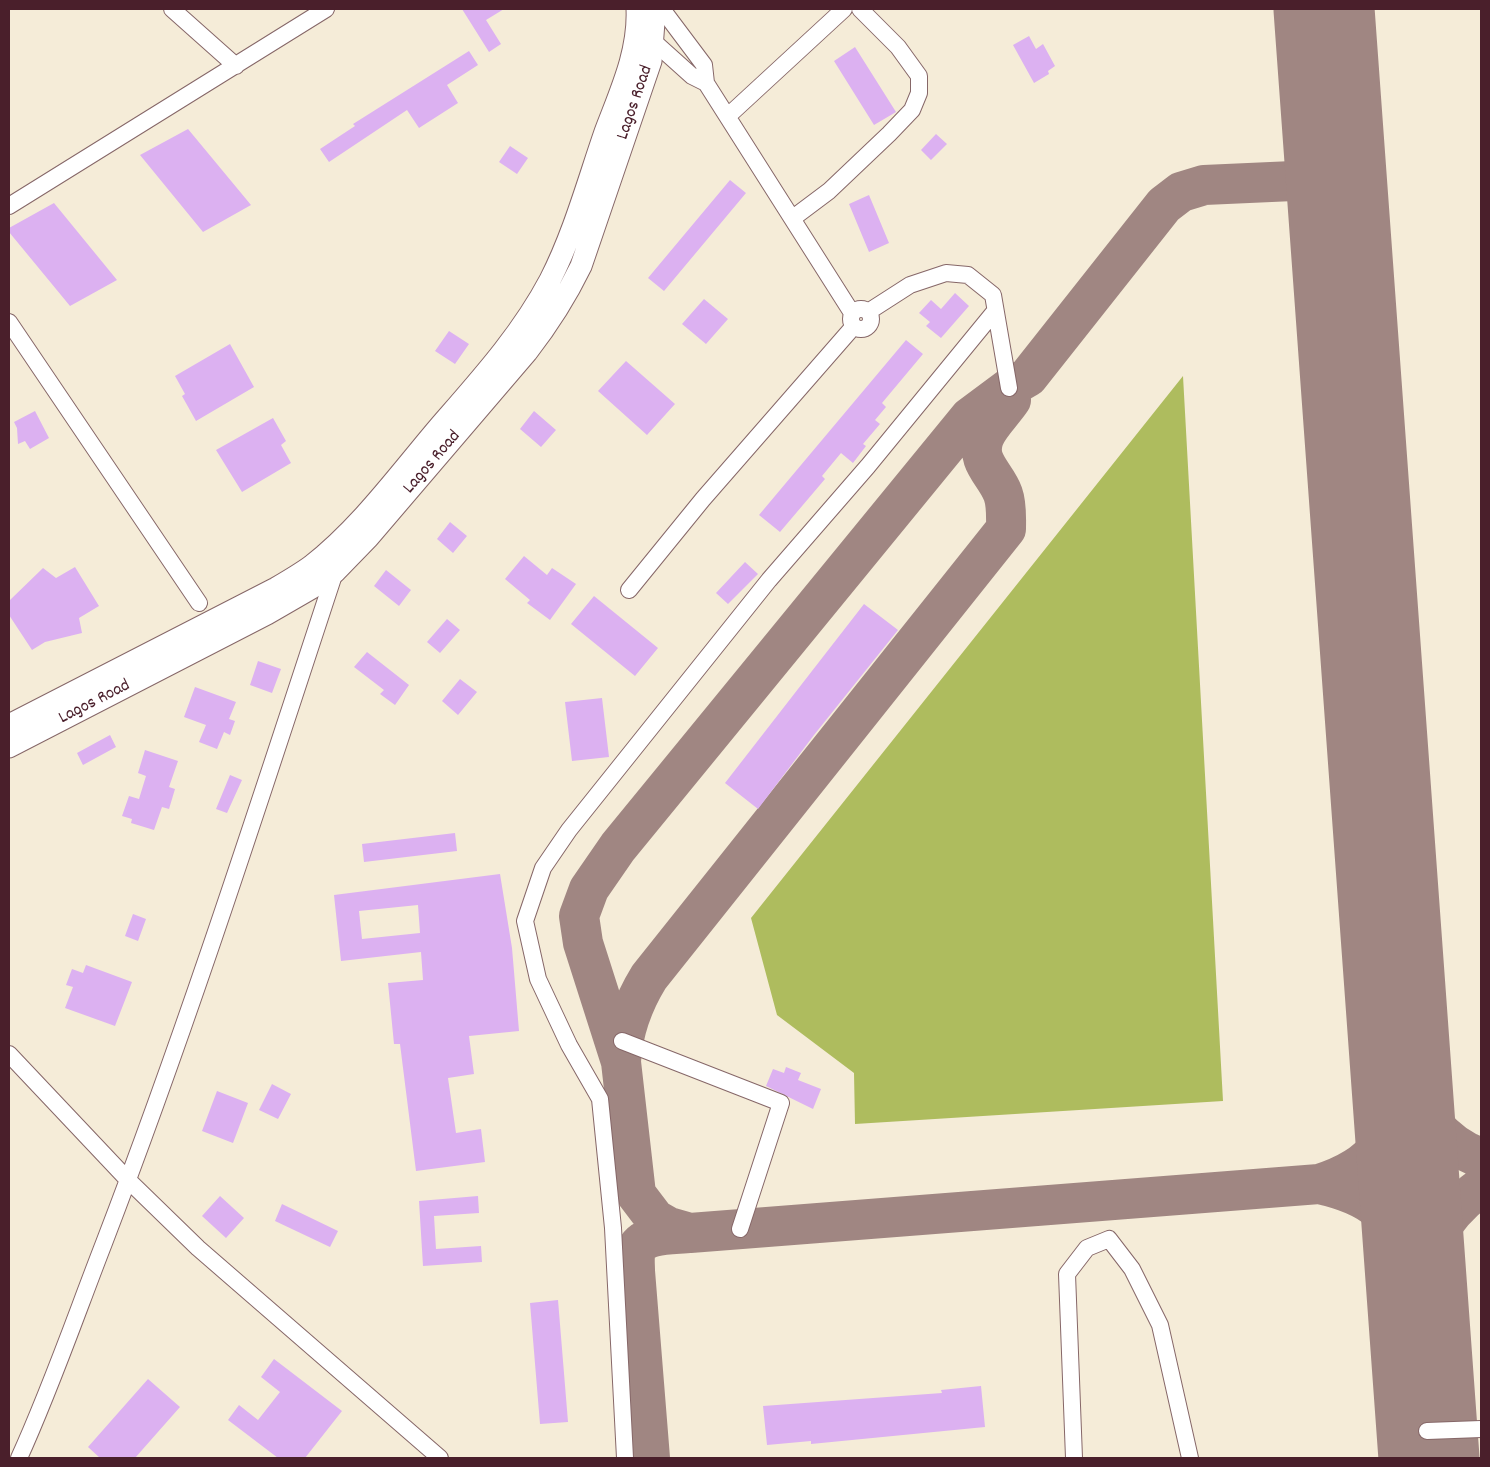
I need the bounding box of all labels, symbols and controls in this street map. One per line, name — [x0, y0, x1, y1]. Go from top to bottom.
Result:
street label: Lagos Road — [613, 63, 659, 143]
street label: Lagos Road — [400, 427, 466, 499]
street label: Lagos Road — [56, 676, 134, 730]

